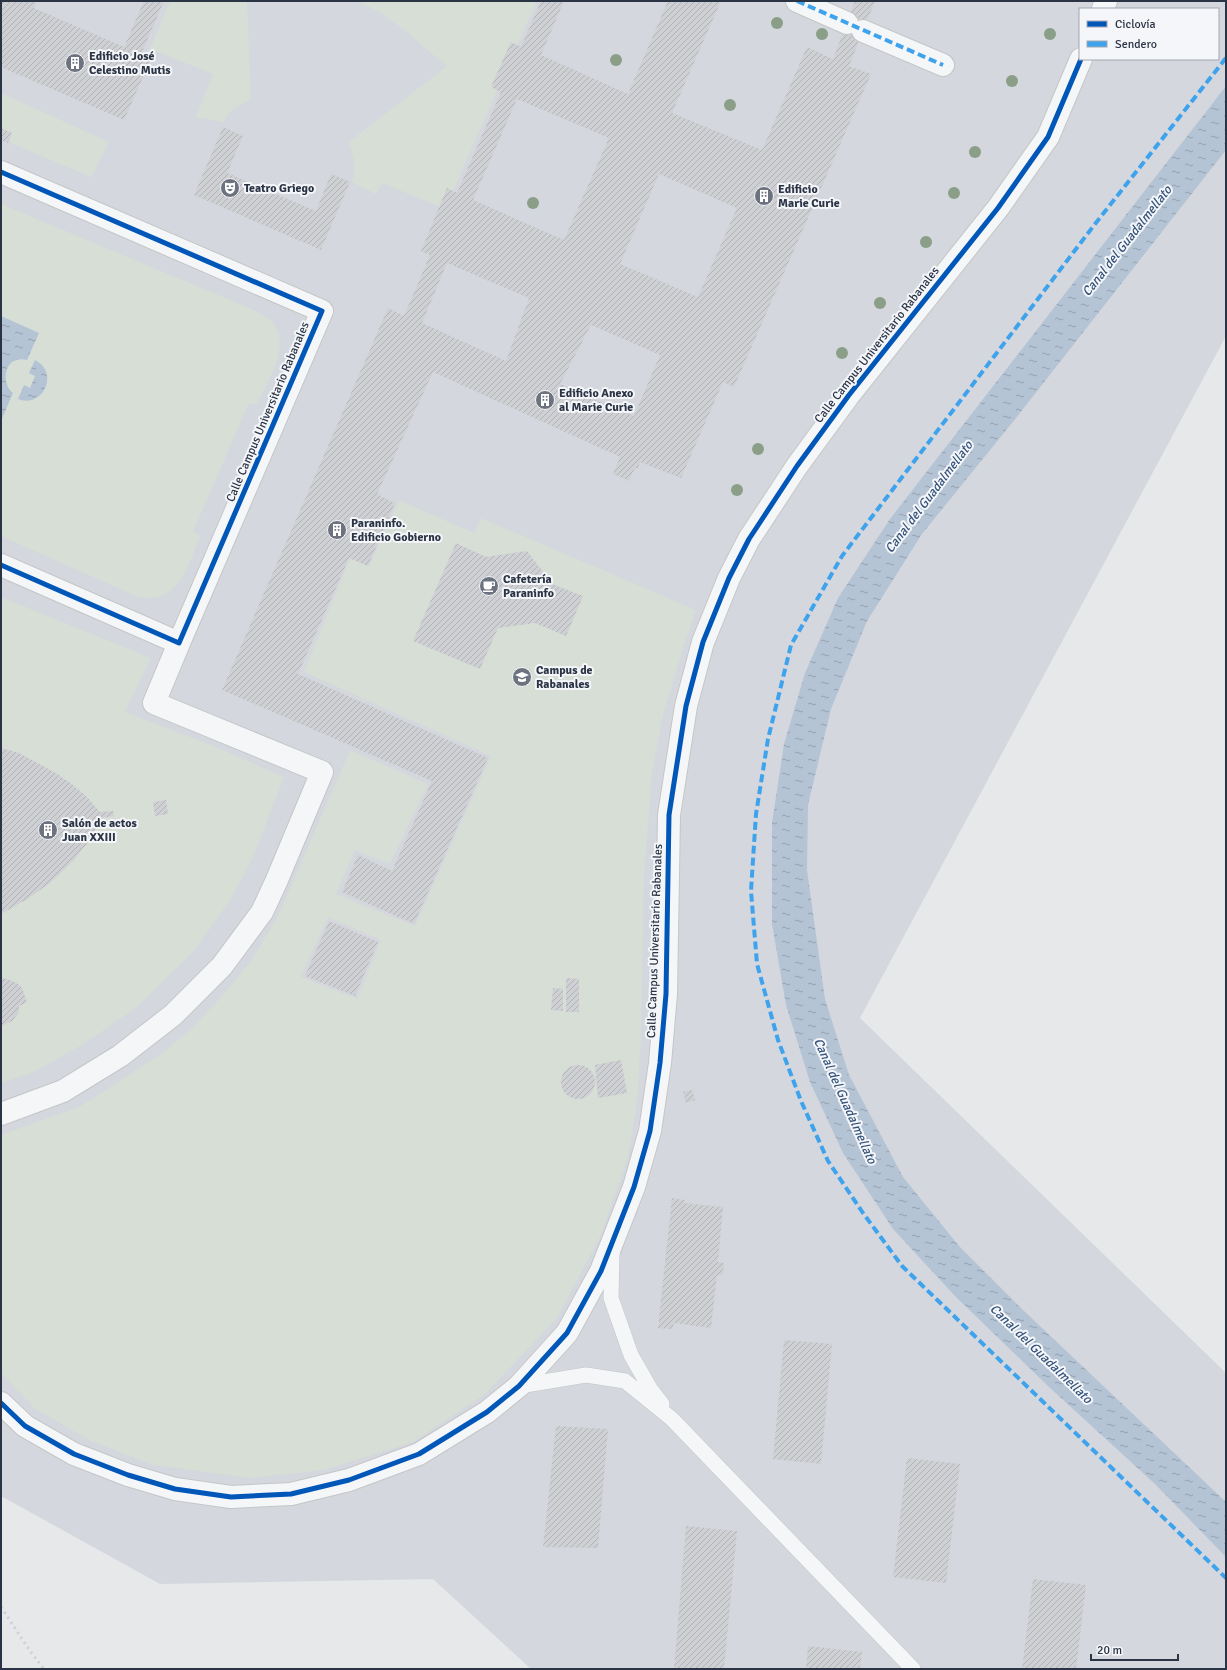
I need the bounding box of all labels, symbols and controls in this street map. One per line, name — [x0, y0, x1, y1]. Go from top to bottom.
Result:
legend — [1079, 8, 1219, 60]
text: Ciclovía — [1115, 17, 1156, 32]
text: Sendero — [1115, 37, 1157, 52]
place label: Edificio José Celestino Mutis — [89, 49, 171, 78]
building icon: Edificio José Celestino Mutis — [64, 52, 86, 74]
theatre icon: Teatro Griego — [219, 177, 241, 199]
place label: Teatro Griego — [244, 181, 314, 196]
water label: Canal del Guadalmellato — [1079, 181, 1176, 300]
place label: Edificio Marie Curie — [778, 182, 840, 211]
building icon: Edificio Marie Curie — [753, 185, 775, 207]
street label: Calle Campus Universitario Rabanales — [811, 264, 943, 426]
street label: Calle Campus Universitario Rabanales — [223, 320, 313, 504]
place label: Edificio Anexo al Marie Curie — [559, 386, 633, 415]
building icon: Edificio Anexo al Marie Curie — [534, 389, 556, 411]
water label: Canal del Guadalmellato — [882, 437, 977, 556]
place label: Paraninfo. Edificio Gobierno — [351, 516, 441, 545]
building icon: Paraninfo. Edificio Gobierno — [326, 519, 348, 541]
place label: Cafetería Paraninfo — [503, 572, 554, 601]
cafe icon: Cafetería Paraninfo — [478, 575, 500, 597]
place label: Campus de Rabanales — [536, 663, 593, 692]
school or university icon: Campus de Rabanales — [511, 666, 533, 688]
place label: Salón de actos Juan XXIII — [62, 816, 137, 845]
building icon: Salón de actos Juan XXIII — [37, 819, 59, 841]
street label: Calle Campus Universitario Rabanales — [644, 844, 666, 1038]
water label: Canal del Guadalmellato — [810, 1036, 880, 1168]
water label: Canal del Guadalmellato — [986, 1301, 1096, 1408]
scale bar — [1091, 1636, 1178, 1662]
text: 20 m — [1097, 1643, 1122, 1658]

